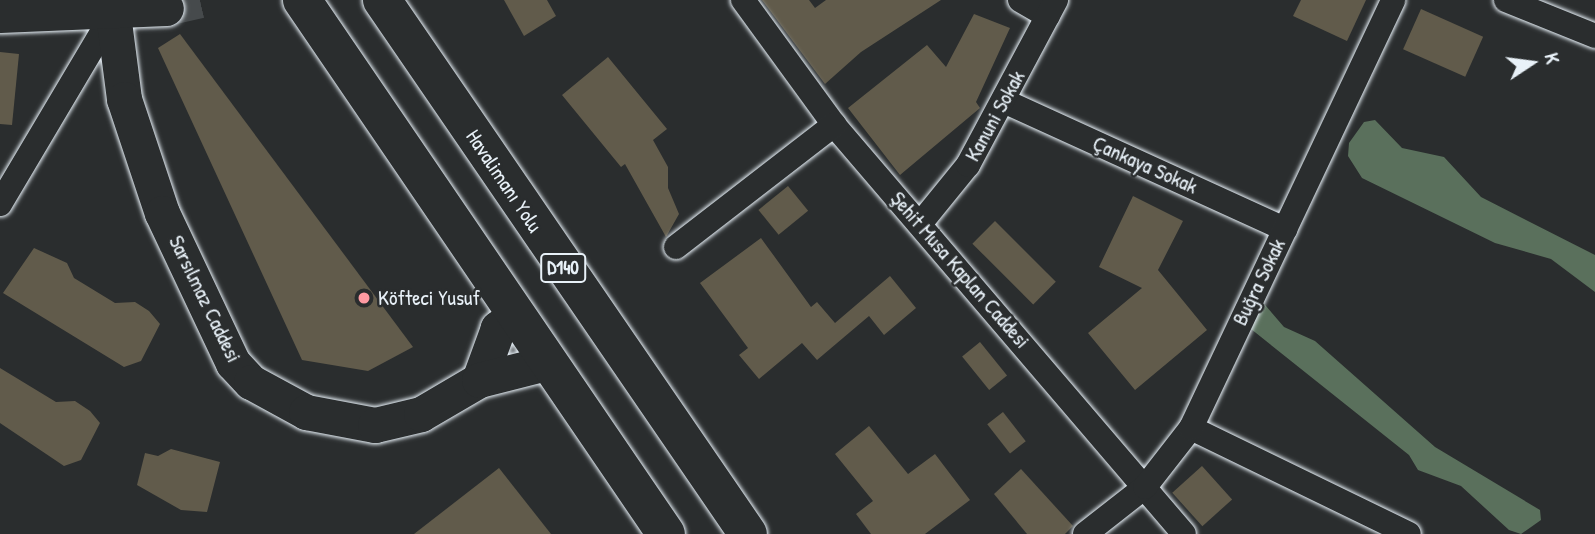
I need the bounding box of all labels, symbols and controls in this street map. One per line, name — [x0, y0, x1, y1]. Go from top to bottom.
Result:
north arrow — [1497, 28, 1567, 98]
text: K — [1539, 51, 1566, 66]
street label: Kanuni Sokak — [960, 66, 1030, 166]
street label: Havalimanı Yolu — [460, 125, 548, 237]
street label: Çankaya Sokak — [1089, 131, 1201, 199]
street label: Şehit Musa Kaplan Caddesi — [885, 187, 1035, 353]
street label: Sarsılmaz Caddesi — [163, 231, 247, 367]
street label: Buğra Sokak — [1227, 235, 1291, 329]
road number: D140 — [538, 252, 588, 284]
place label: Köfteci Yusuf — [378, 285, 480, 311]
marker: Köfteci Yusuf — [356, 290, 372, 306]

